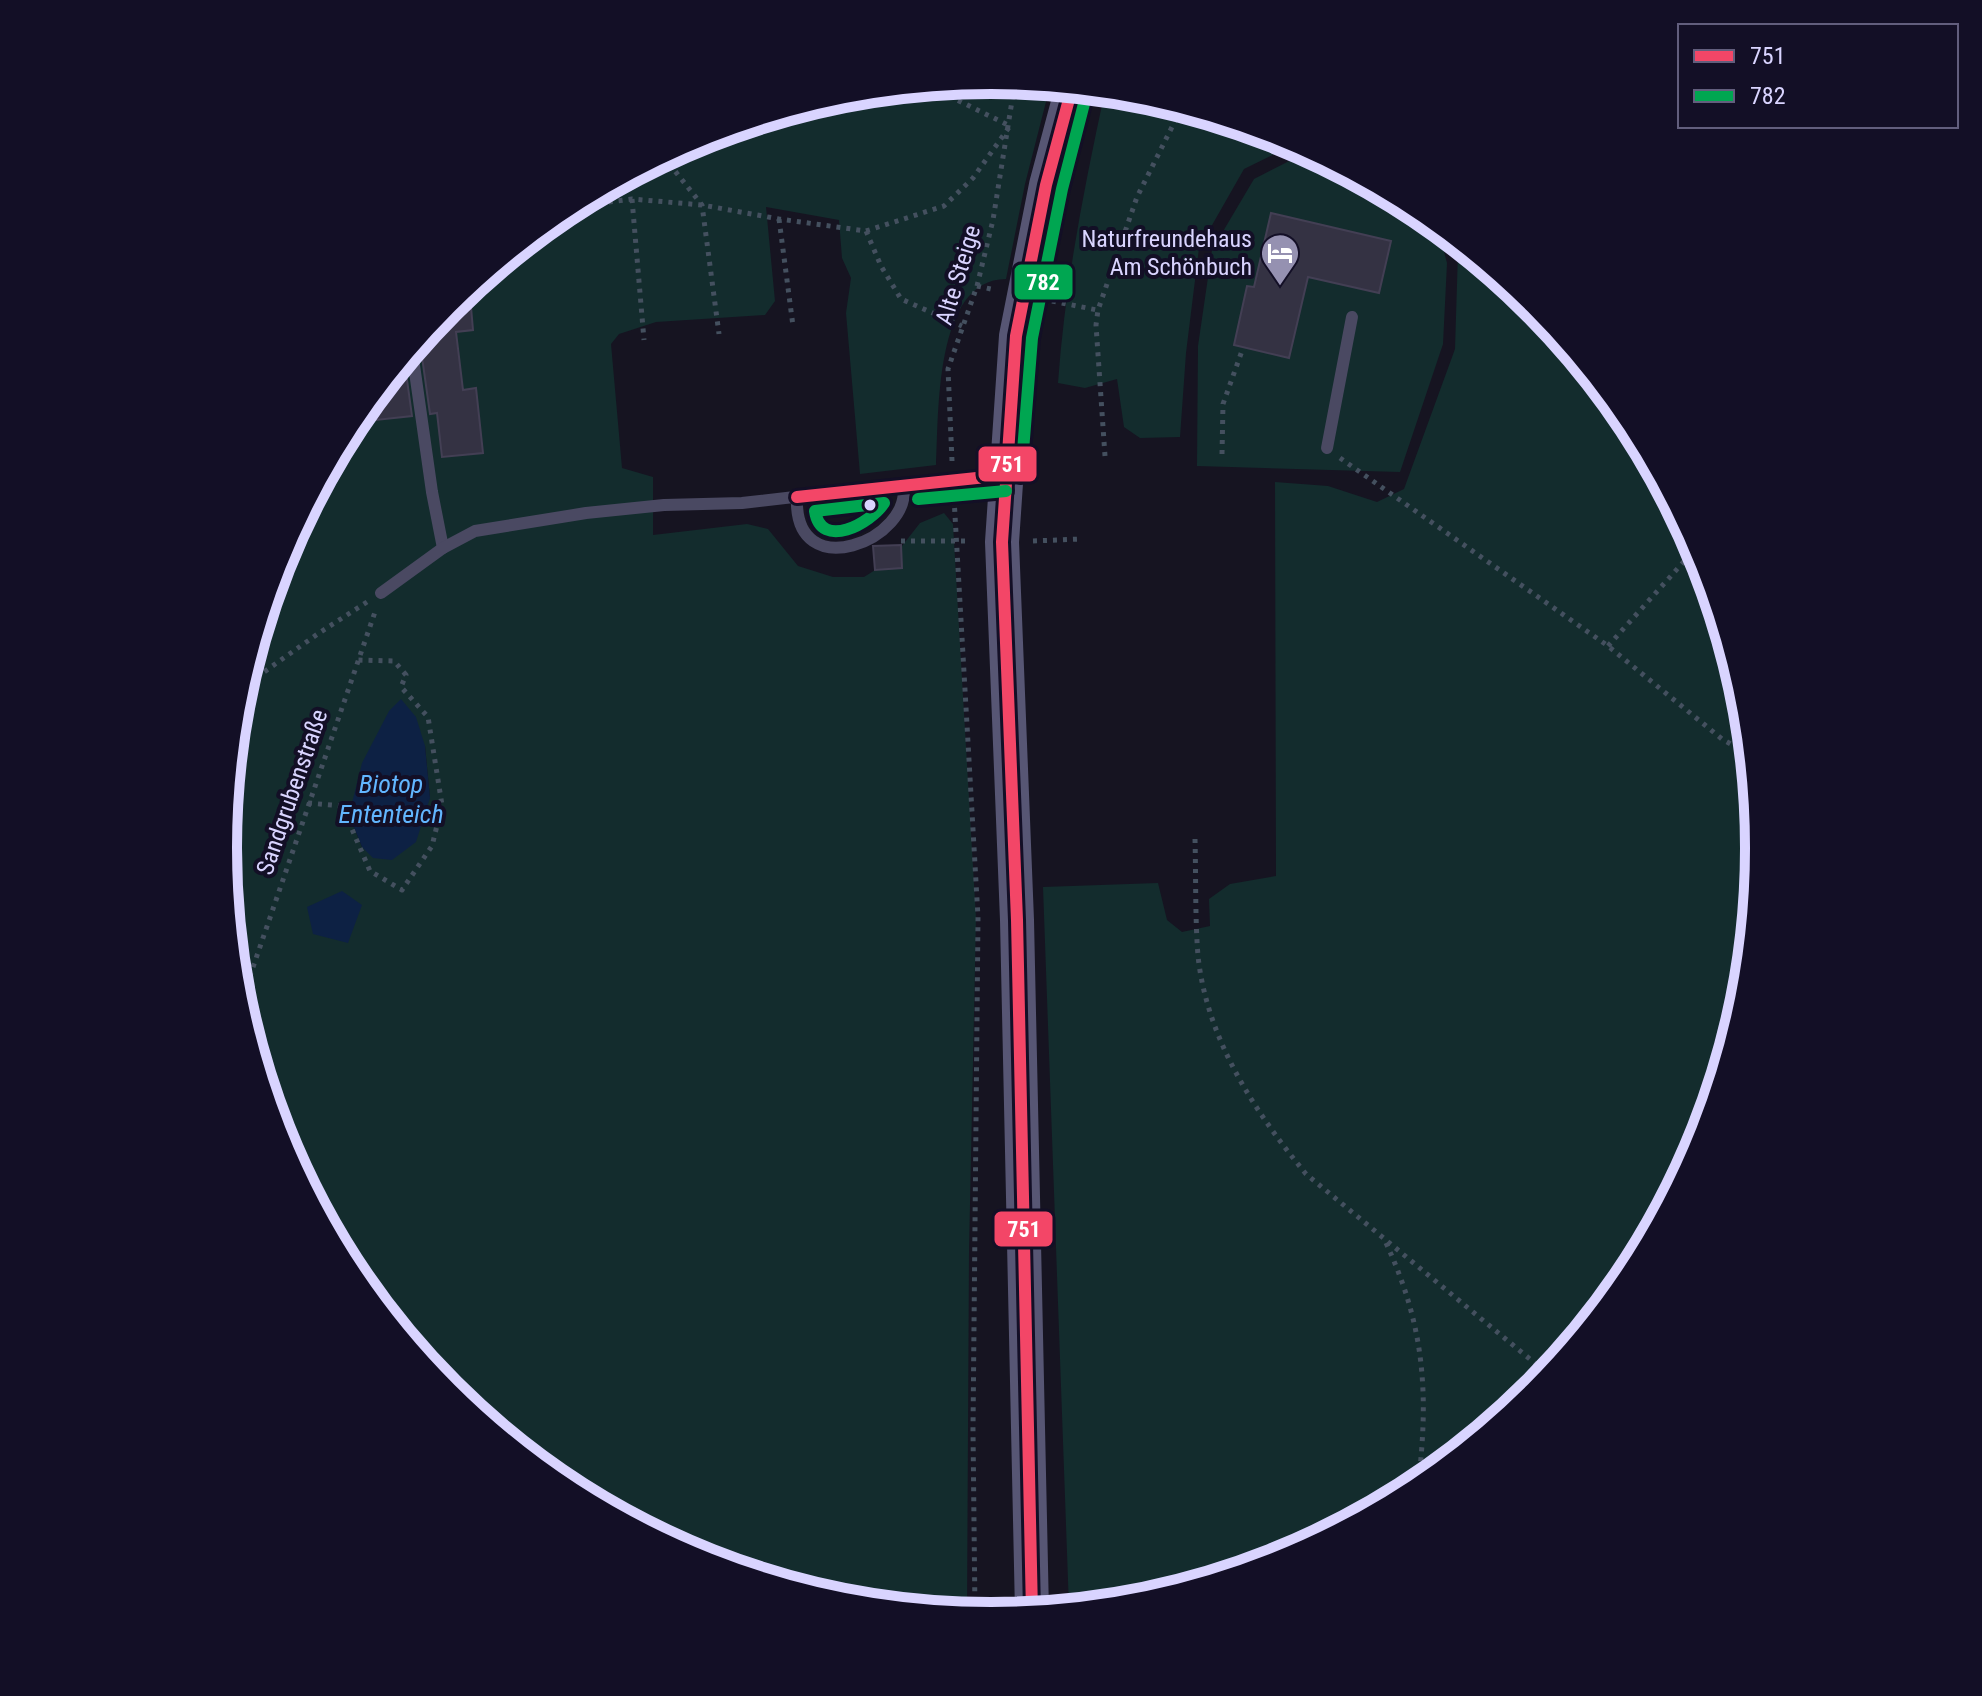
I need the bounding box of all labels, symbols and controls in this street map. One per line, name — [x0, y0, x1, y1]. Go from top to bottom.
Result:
legend — [1678, 24, 1958, 128]
text: 751 — [1750, 42, 1786, 70]
text: 782 — [1750, 82, 1786, 110]
street label: Alte Steige — [930, 222, 986, 328]
place label: Naturfreundehaus Am Schönbuch — [1081, 225, 1252, 281]
hotel icon: Naturfreundehaus Am Schönbuch — [1259, 232, 1301, 287]
line badge: 782 — [1013, 263, 1074, 301]
text: 782 — [1026, 270, 1060, 295]
line badge: 751 — [977, 445, 1038, 483]
text: 751 — [990, 452, 1024, 477]
unlabelled marker — [862, 497, 878, 513]
street label: Sandgrubenstraße — [251, 706, 333, 878]
water label: Biotop Ententeich — [338, 769, 444, 829]
line badge: 751 — [993, 1210, 1054, 1248]
text: 751 — [1007, 1217, 1041, 1242]

